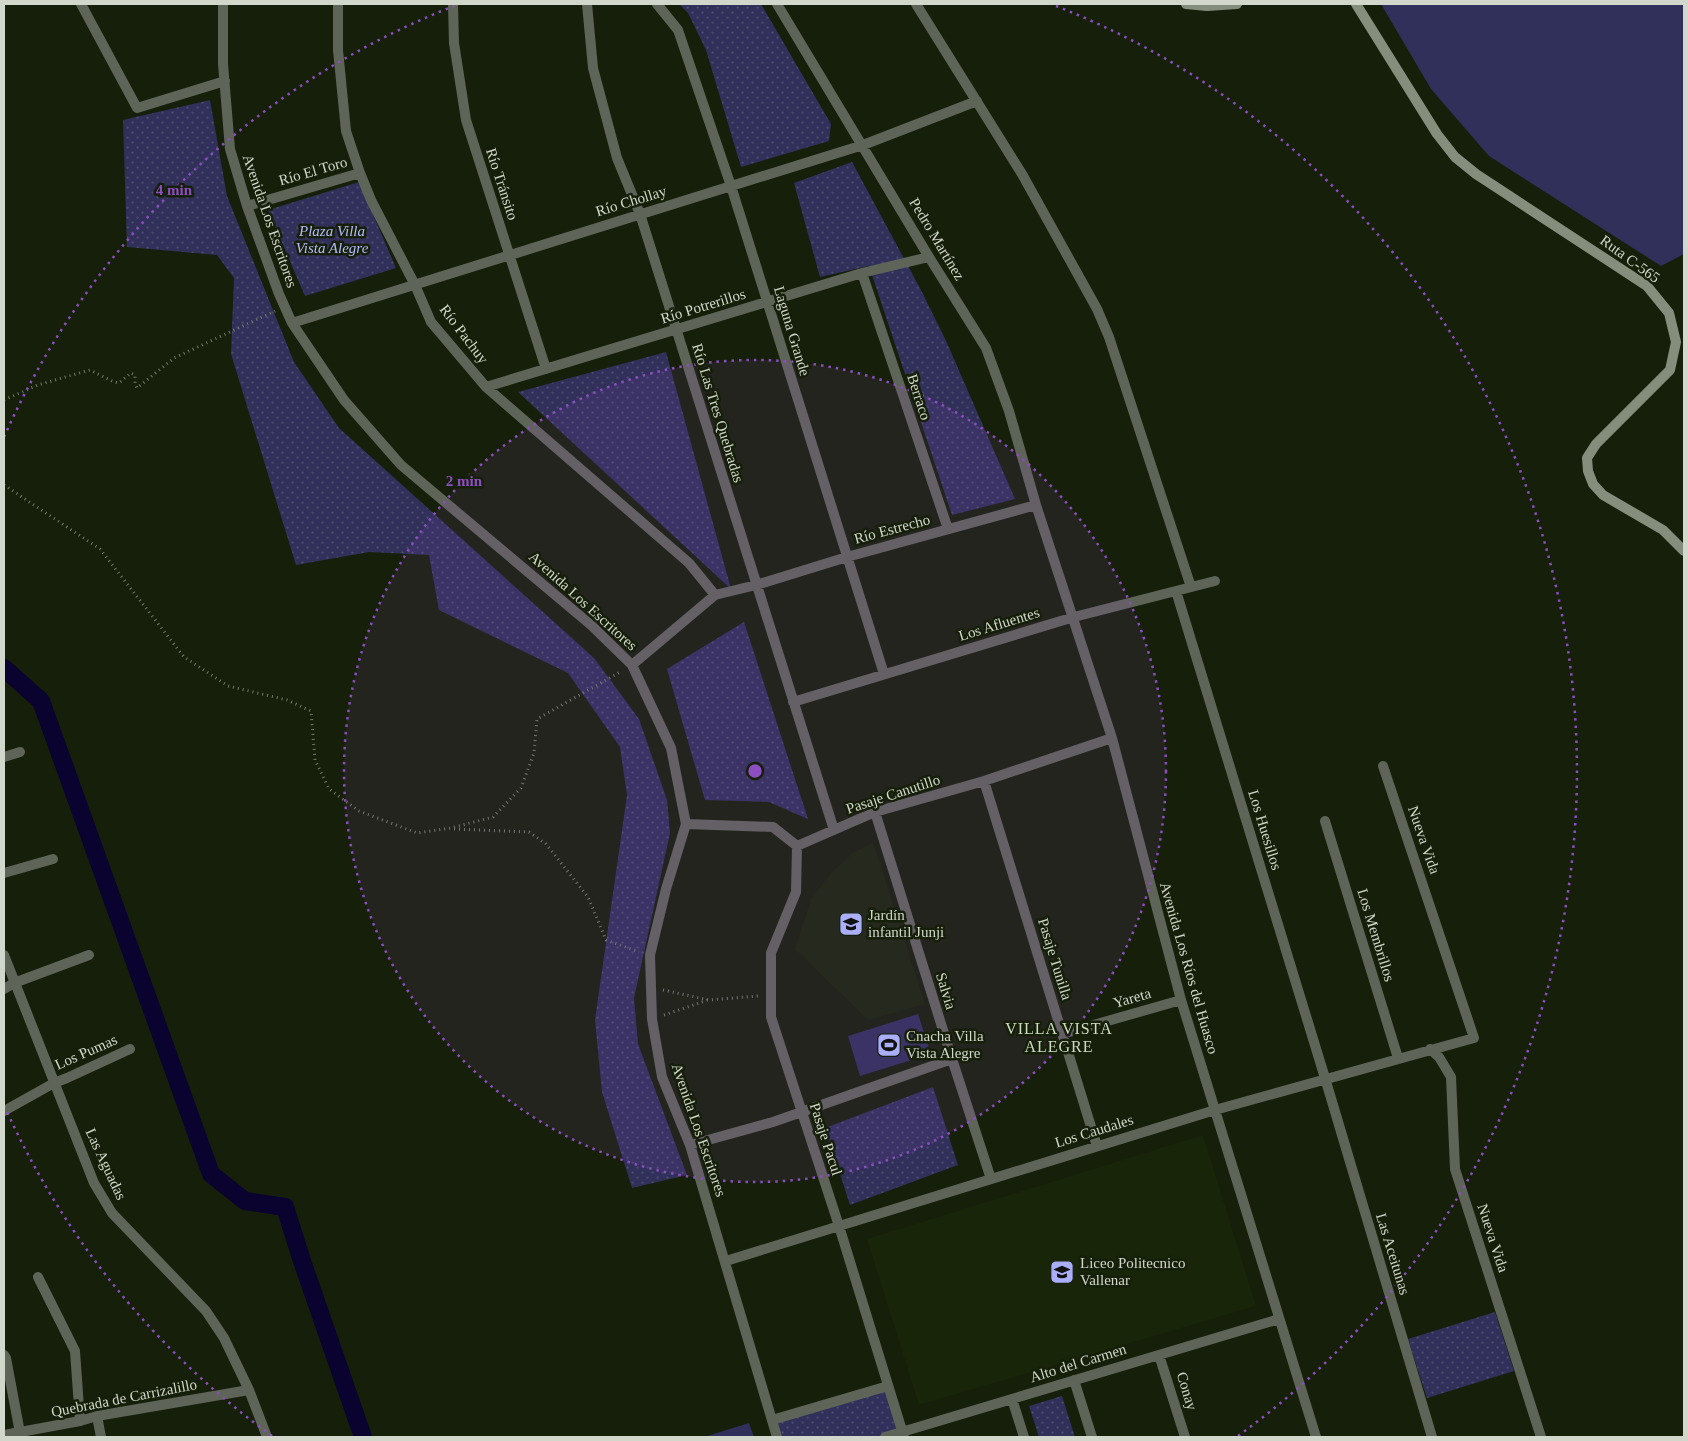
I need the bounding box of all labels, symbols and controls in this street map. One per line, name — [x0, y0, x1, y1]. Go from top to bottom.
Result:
street label: Río Tránsito — [483, 146, 521, 222]
street label: Avenida Los Escritores — [240, 152, 300, 290]
street label: Río El Toro — [277, 154, 349, 188]
text: 4 min — [156, 182, 193, 198]
street label: Río Chollay — [594, 183, 669, 219]
street label: Pedro Martínez — [906, 195, 968, 283]
park label: Plaza Villa Vista Alegre — [296, 223, 369, 256]
street label: Ruta C-565 — [1597, 232, 1663, 286]
street label: Laguna Grande — [771, 284, 813, 378]
street label: Río Potrerillos — [659, 285, 748, 327]
street label: Río Pachuy — [437, 301, 492, 367]
street label: Río Las Tres Quebradas — [689, 342, 747, 485]
street label: Berraco — [904, 372, 934, 422]
text: 2 min — [446, 473, 483, 489]
street label: Río Estrecho — [852, 511, 932, 547]
street label: Avenida Los Escritores — [526, 548, 640, 654]
street label: Los Afluentes — [957, 604, 1042, 644]
centre of rings — [746, 762, 764, 780]
street label: Pasaje Canutillo — [844, 771, 942, 817]
street label: Los Huesillos — [1245, 788, 1285, 872]
street label: Nueva Vida — [1405, 804, 1443, 876]
street label: Avenida Los Ríos del Huasco — [1157, 880, 1221, 1056]
street label: Los Membrillos — [1354, 887, 1398, 984]
place label: Jardín infantil Junji — [868, 907, 944, 940]
school or university icon: Jardín infantil Junji — [838, 911, 864, 937]
street label: Pasaje Tunilla — [1035, 916, 1075, 1002]
street label: Salvia — [933, 971, 959, 1012]
street label: Yareta — [1111, 985, 1153, 1011]
district label: VILLA VISTA ALEGRE — [1005, 1020, 1113, 1055]
place label: Cnacha Villa Vista Alegre — [906, 1028, 984, 1061]
street label: Los Pumas — [52, 1031, 120, 1073]
sports icon: Cnacha Villa Vista Alegre — [876, 1032, 902, 1058]
street label: Avenida Los Escritores — [669, 1061, 729, 1199]
street label: Pasaje Pacul — [807, 1101, 845, 1177]
street label: Los Caudales — [1053, 1111, 1135, 1151]
street label: Las Aguadas — [82, 1126, 130, 1202]
street label: Nueva Vida — [1474, 1202, 1512, 1275]
street label: Las Aceitunas — [1373, 1211, 1413, 1297]
place label: Liceo Politecnico Vallenar — [1080, 1255, 1185, 1288]
school or university icon: Liceo Politecnico Vallenar — [1049, 1259, 1075, 1285]
street label: Alto del Carmen — [1028, 1341, 1129, 1385]
street label: Conay — [1174, 1370, 1201, 1413]
street label: Quebrada de Carrizalillo — [50, 1376, 198, 1420]

